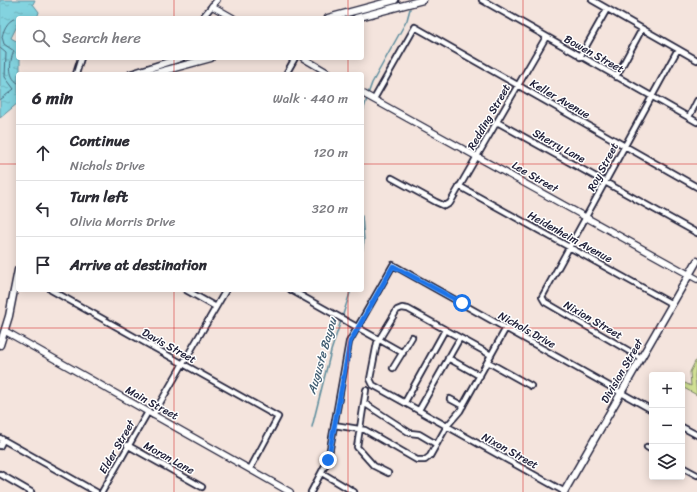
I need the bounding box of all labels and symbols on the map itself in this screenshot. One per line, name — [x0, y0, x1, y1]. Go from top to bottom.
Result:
street label: Bowen Street — [560, 30, 628, 78]
street label: Keller Avenue — [526, 74, 594, 124]
street label: Redding Street — [462, 80, 516, 154]
street label: Sherry Lane — [529, 124, 589, 169]
street label: Roy Street — [582, 139, 624, 195]
street label: Lee Street — [508, 156, 562, 198]
street label: Heidenheim Avenue — [524, 206, 616, 268]
route start — [453, 294, 471, 312]
street label: Nixion Street — [560, 295, 626, 345]
street label: Nichols Drive — [495, 306, 560, 354]
water label: Auguste Bayou — [300, 314, 344, 398]
street label: Davis Street — [138, 323, 200, 369]
street label: Division Street — [596, 335, 648, 407]
street label: Main Street — [122, 381, 182, 426]
street label: Elder Street — [94, 416, 140, 478]
street label: Nixon Street — [478, 428, 542, 474]
street label: Moran Lane — [140, 436, 198, 480]
route end — [319, 451, 337, 469]

